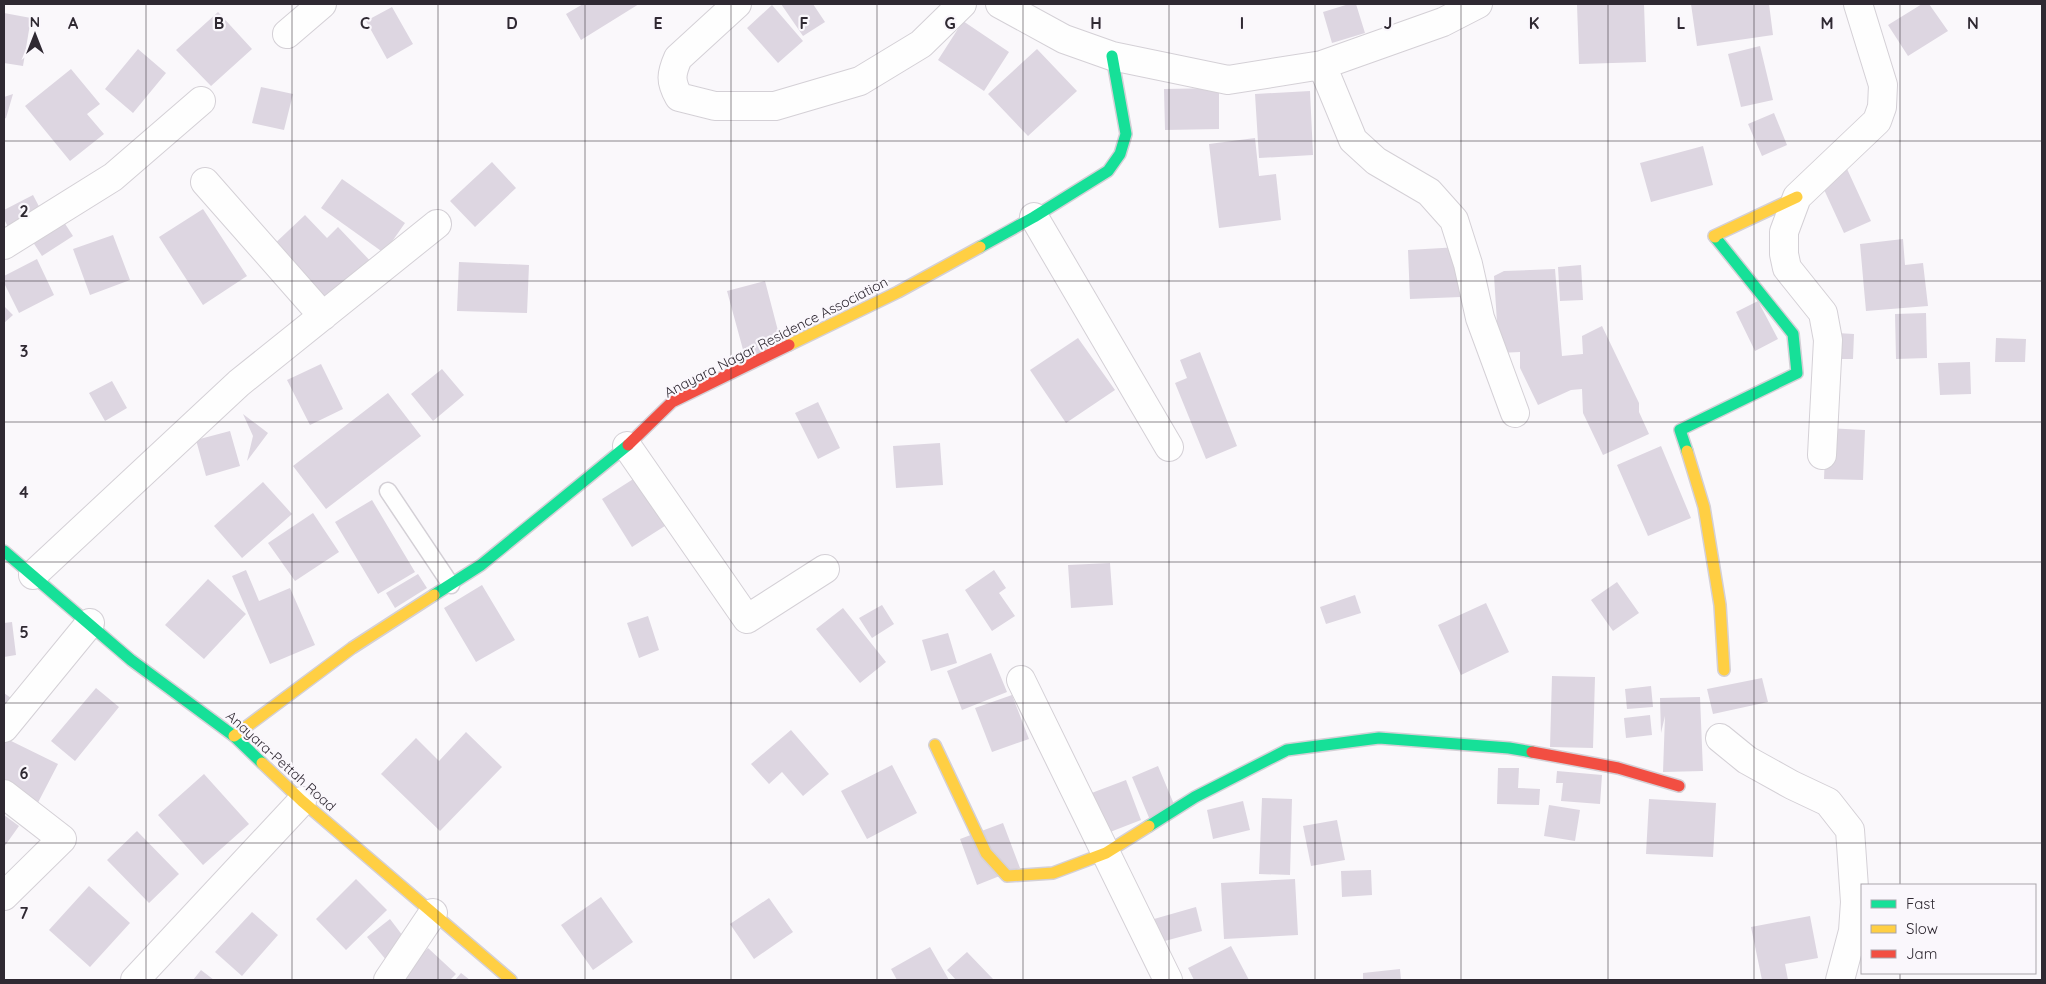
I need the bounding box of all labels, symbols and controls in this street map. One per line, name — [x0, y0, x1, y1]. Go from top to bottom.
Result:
north arrow — [10, 10, 60, 60]
text: N — [30, 13, 40, 31]
text: A — [68, 13, 79, 33]
text: B — [214, 13, 224, 33]
text: C — [360, 13, 370, 33]
text: D — [506, 13, 518, 33]
text: E — [653, 13, 663, 33]
text: F — [800, 13, 809, 33]
text: G — [944, 13, 956, 33]
text: H — [1090, 13, 1102, 33]
text: I — [1240, 13, 1244, 33]
text: J — [1384, 13, 1392, 33]
text: K — [1529, 13, 1539, 33]
text: L — [1677, 13, 1686, 33]
text: M — [1820, 13, 1834, 33]
text: N — [1967, 13, 1979, 33]
text: 2 — [19, 201, 29, 221]
street label: Anayara Nagar Residence Association — [661, 273, 891, 401]
text: 3 — [20, 341, 28, 361]
text: 4 — [19, 482, 29, 502]
text: 5 — [19, 622, 29, 642]
street label: Anayara-Pettah Road — [222, 707, 340, 815]
text: 6 — [20, 763, 29, 783]
legend — [1861, 884, 2036, 974]
text: Fast — [1906, 894, 1935, 913]
text: 7 — [20, 903, 29, 923]
text: Slow — [1906, 919, 1938, 938]
text: Jam — [1906, 944, 1937, 963]

